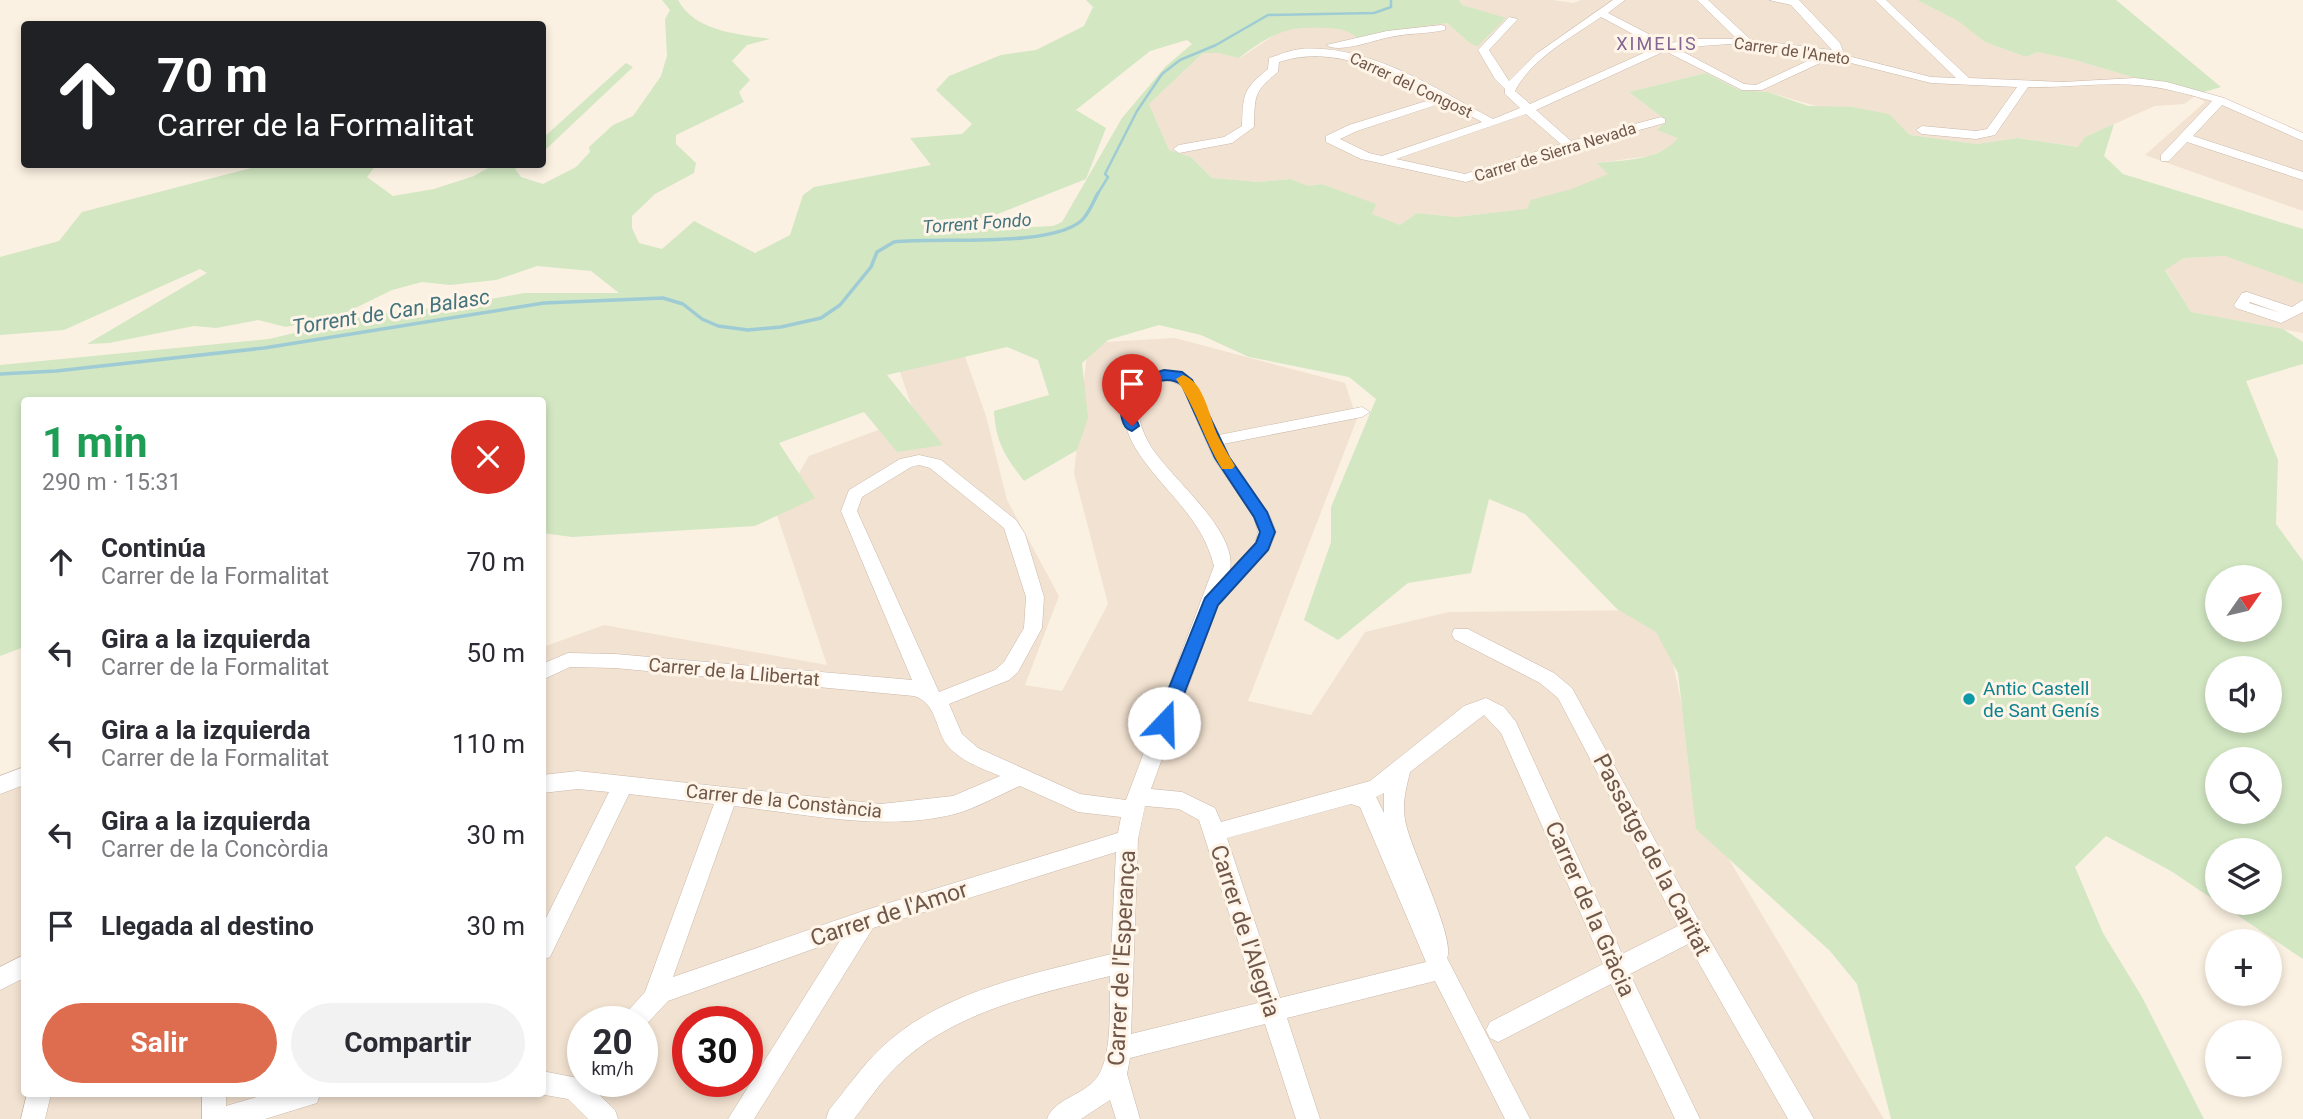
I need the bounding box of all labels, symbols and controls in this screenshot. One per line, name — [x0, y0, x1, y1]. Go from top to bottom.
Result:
district label: XIMELIS — [1616, 33, 1698, 54]
street label: Carrer de l'Aneto — [1733, 33, 1851, 69]
text: 70 m — [157, 47, 268, 104]
street label: Carrer del Congost — [1347, 48, 1475, 122]
icon: ahead — [42, 49, 133, 140]
text: Carrer de la Formalitat — [157, 106, 474, 144]
street label: Carrer de Sierra Nevada — [1472, 118, 1638, 186]
water label: Torrent Fondo — [922, 209, 1032, 237]
water label: Torrent de Can Balasc — [291, 284, 492, 339]
pin — [1102, 354, 1162, 426]
icon: arrive — [1113, 365, 1151, 403]
text: 1 min — [42, 418, 148, 467]
button: close — [451, 420, 525, 494]
text: 290 m · 15:31 — [42, 469, 181, 496]
text: Continúa — [101, 533, 206, 563]
icon: ahead — [42, 543, 80, 581]
text: 70 m — [467, 547, 525, 577]
text: Carrer de la Formalitat — [101, 563, 329, 590]
north arrow — [2205, 565, 2282, 642]
map controls — [2205, 565, 2282, 1097]
text: Gira a la izquierda — [101, 624, 311, 654]
icon: left — [42, 634, 80, 672]
text: 50 m — [467, 638, 525, 668]
street label: Carrer de la Llibertat — [647, 653, 821, 691]
text: Carrer de la Formalitat — [101, 654, 329, 681]
button: sound — [2205, 656, 2282, 733]
place label: Antic Castell de Sant Genís — [1983, 677, 2100, 722]
position arrow — [1127, 686, 1201, 760]
marker: Antic Castell de Sant Genís — [1961, 691, 1977, 707]
text: Gira a la izquierda — [101, 715, 311, 745]
icon: left — [42, 725, 80, 763]
text: 110 m — [452, 729, 525, 759]
text: Carrer de la Formalitat — [101, 745, 329, 772]
button: search — [2205, 747, 2282, 824]
street label: Passatge de la Caritat — [1587, 750, 1717, 960]
street label: Carrer de la Constància — [685, 779, 883, 823]
text: Gira a la izquierda — [101, 806, 311, 836]
icon: left — [42, 816, 80, 854]
street label: Carrer de la Gràcia — [1539, 817, 1641, 1001]
text: 30 m — [467, 820, 525, 850]
text: Carrer de la Concòrdia — [101, 836, 329, 863]
button: layers — [2205, 838, 2282, 915]
street label: Carrer de l'Alegria — [1204, 842, 1286, 1020]
street label: Carrer de l'Esperança — [1103, 849, 1141, 1067]
street label: Carrer de l'Amor — [807, 876, 971, 952]
icon: arrive — [42, 907, 80, 945]
text: Llegada al destino — [101, 911, 314, 941]
text: 30 m — [467, 911, 525, 941]
button: + — [2205, 929, 2282, 1006]
button: Salir — [42, 1003, 277, 1083]
button: Compartir — [291, 1003, 525, 1083]
speed limit sign: 30 — [672, 1006, 763, 1097]
button: − — [2205, 1020, 2282, 1097]
text: 20 — [592, 1022, 633, 1063]
text: km/h — [591, 1058, 634, 1079]

